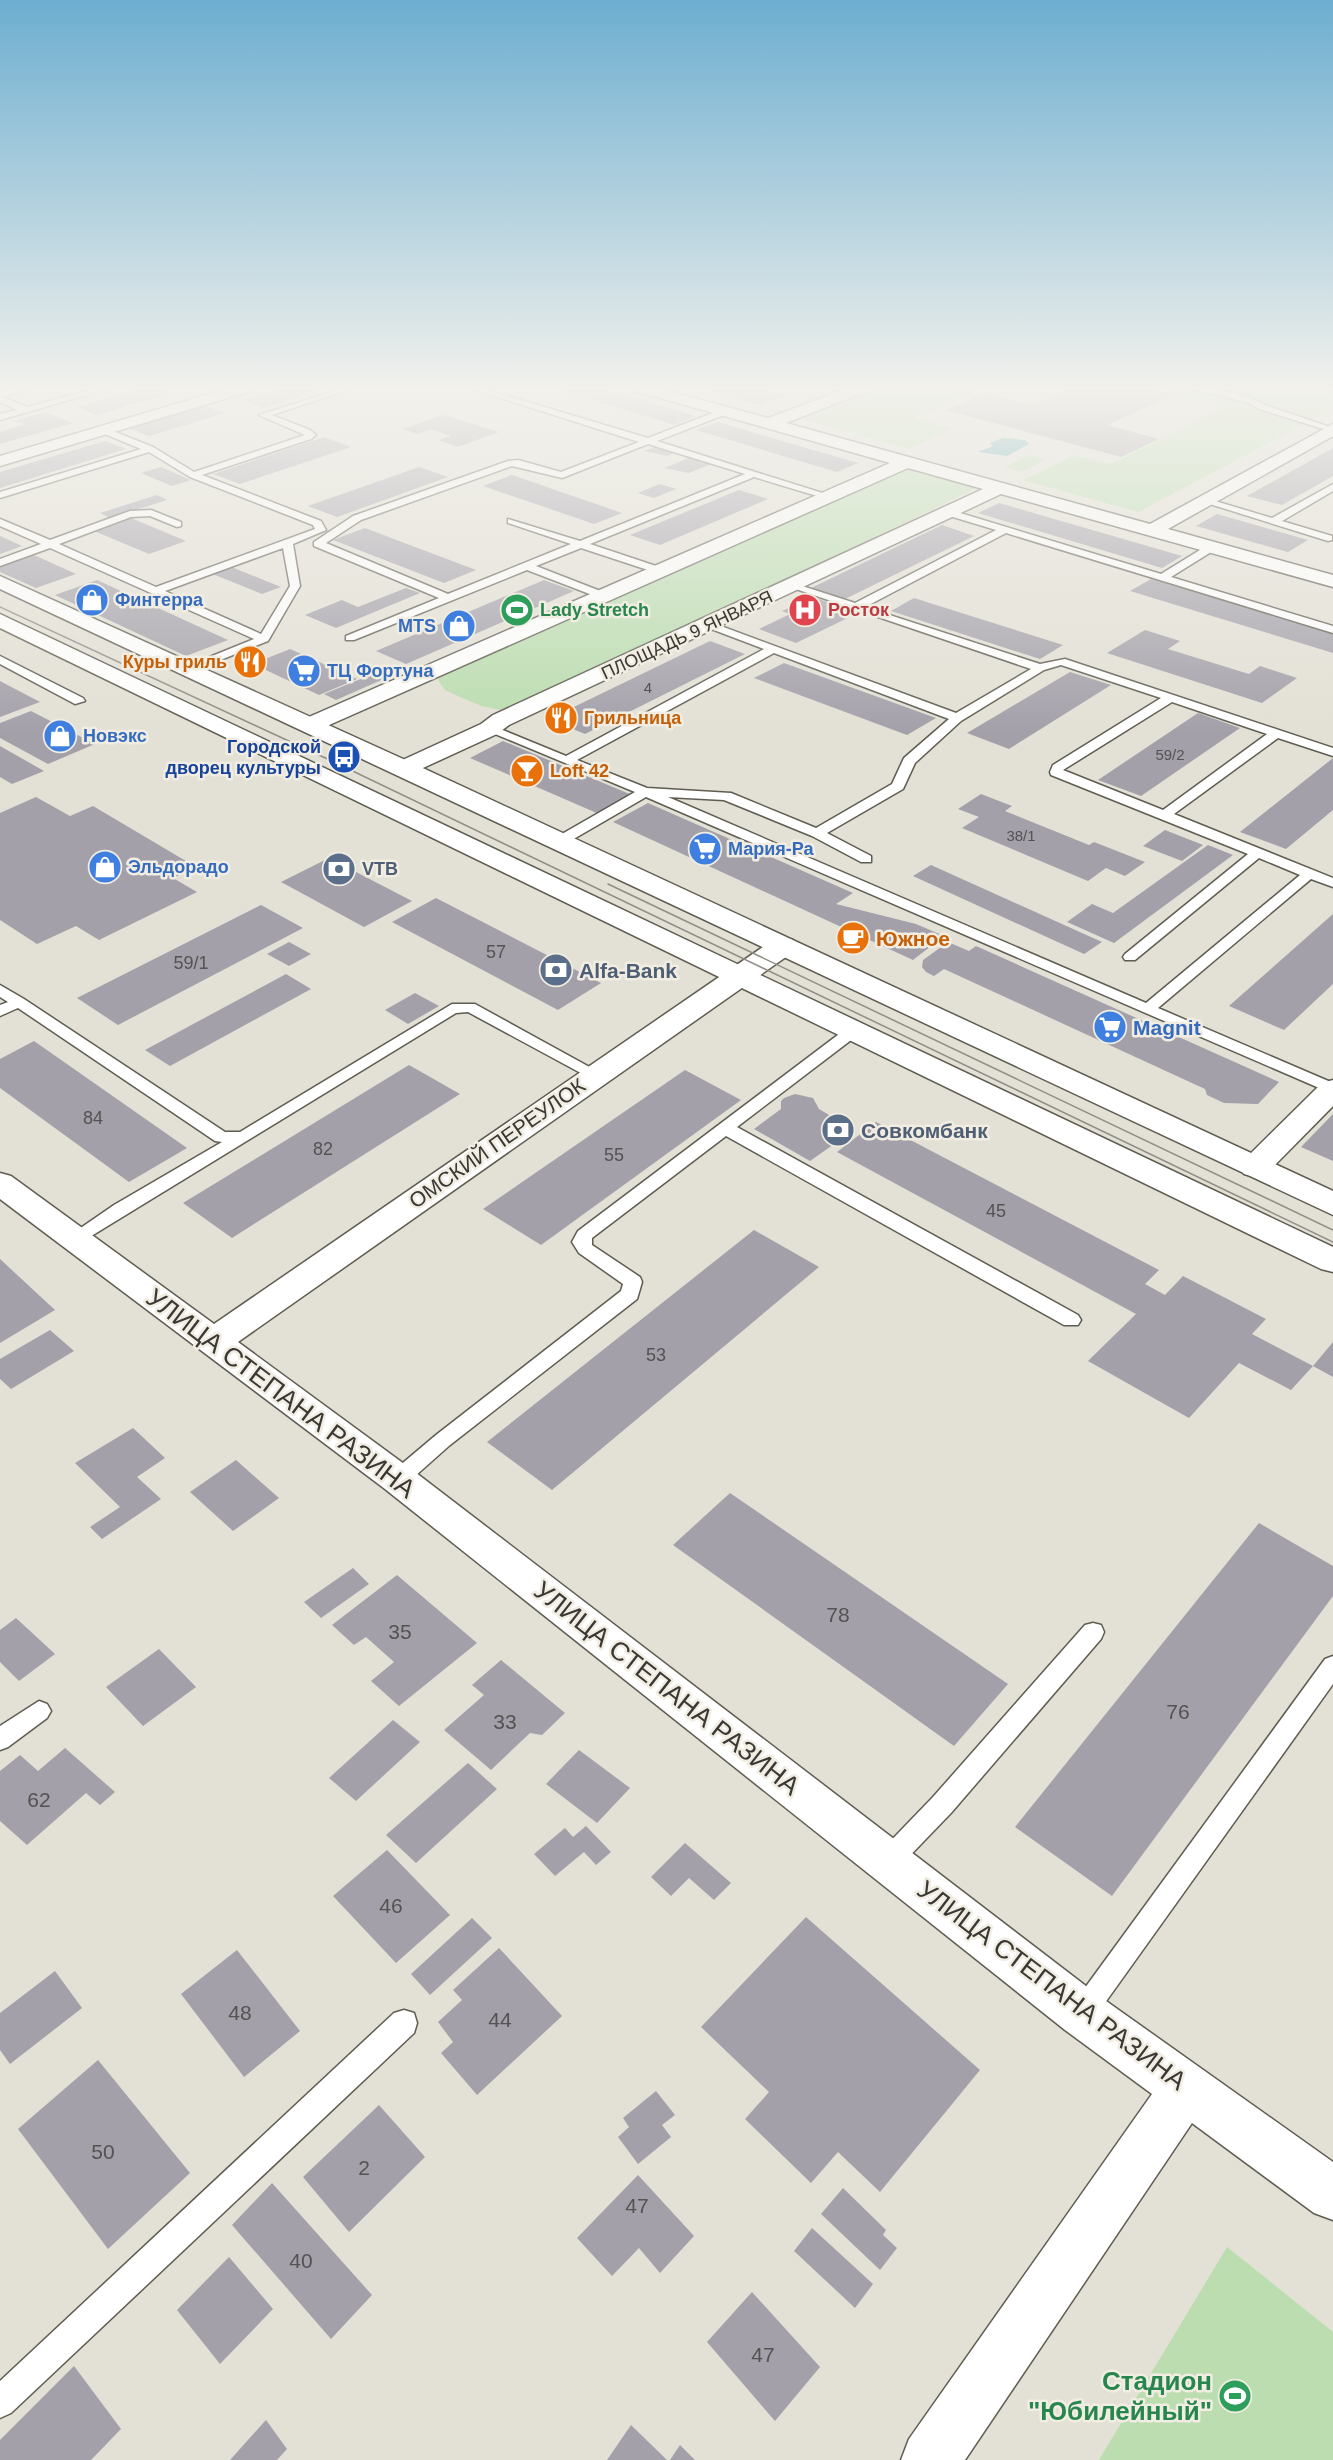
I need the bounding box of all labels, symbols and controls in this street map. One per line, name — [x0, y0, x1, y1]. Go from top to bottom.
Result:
shop icon: Финтерра — [74, 582, 110, 618]
street label: ПЛОЩАДЬ 9 ЯНВАРЯ — [598, 587, 776, 683]
place label: Финтерра — [115, 590, 204, 610]
sports icon: Lady Stretch — [499, 592, 535, 628]
hospital icon: Росток — [787, 592, 823, 628]
place label: Lady Stretch — [540, 600, 649, 620]
place label: Росток — [828, 600, 890, 620]
shop icon: MTS — [441, 608, 477, 644]
place label: MTS — [398, 616, 436, 636]
restaurant icon: Куры гриль — [232, 644, 268, 680]
place label: Куры гриль — [123, 652, 227, 672]
supermarket icon: ТЦ Фортуна — [286, 653, 322, 689]
place label: ТЦ Фортуна — [327, 661, 434, 681]
house number: 4 — [644, 679, 652, 696]
restaurant icon: Грильница — [543, 700, 579, 736]
place label: Грильница — [584, 708, 682, 728]
shop icon: Новэкс — [42, 718, 78, 754]
place label: Новэкс — [83, 726, 147, 746]
place label: Городской дворец культуры — [166, 737, 321, 778]
bus stop icon: Городской дворец культуры — [326, 739, 362, 775]
house number: 59/2 — [1155, 746, 1185, 763]
bar icon: Loft 42 — [509, 753, 545, 789]
place label: Loft 42 — [550, 761, 609, 781]
house number: 38/1 — [1006, 827, 1036, 844]
supermarket icon: Мария-Ра — [687, 831, 723, 867]
place label: Мария-Ра — [728, 839, 815, 859]
shop icon: Эльдорадо — [87, 849, 123, 885]
bank icon: VTB — [321, 851, 357, 887]
place label: Эльдорадо — [128, 857, 229, 877]
place label: VTB — [362, 859, 398, 879]
cafe icon: Южное — [835, 920, 871, 956]
place label: Южное — [876, 927, 950, 950]
house number: 57 — [486, 942, 506, 962]
bank icon: Alfa-Bank — [538, 952, 574, 988]
house number: 59/1 — [173, 953, 209, 973]
place label: Alfa-Bank — [579, 959, 677, 982]
supermarket icon: Magnit — [1092, 1009, 1128, 1045]
place label: Magnit — [1133, 1016, 1201, 1039]
street label: ОМСКИЙ ПЕРЕУЛОК — [405, 1073, 590, 1212]
house number: 84 — [83, 1108, 103, 1128]
bank icon: Совкомбанк — [820, 1112, 856, 1148]
place label: Совкомбанк — [861, 1119, 988, 1142]
house number: 82 — [313, 1139, 333, 1159]
house number: 55 — [604, 1145, 624, 1165]
house number: 45 — [986, 1201, 1006, 1221]
street label: УЛИЦА СТЕПАНА РАЗИНА — [141, 1282, 422, 1504]
house number: 53 — [646, 1345, 666, 1365]
street label: УЛИЦА СТЕПАНА РАЗИНА — [528, 1575, 806, 1801]
house number: 78 — [826, 1603, 850, 1626]
house number: 35 — [388, 1620, 412, 1643]
house number: 76 — [1166, 1700, 1190, 1723]
house number: 33 — [493, 1710, 517, 1733]
house number: 62 — [27, 1788, 51, 1811]
street label: УЛИЦА СТЕПАНА РАЗИНА — [912, 1874, 1193, 2096]
house number: 46 — [379, 1894, 403, 1917]
house number: 48 — [228, 2001, 252, 2024]
house number: 44 — [488, 2008, 512, 2031]
house number: 50 — [91, 2140, 115, 2163]
house number: 2 — [358, 2156, 370, 2179]
house number: 47 — [625, 2194, 649, 2217]
house number: 40 — [289, 2249, 313, 2272]
house number: 47 — [751, 2343, 775, 2366]
place label: Стадион "Юбилейный" — [1028, 2366, 1212, 2426]
sports icon: Стадион "Юбилейный" — [1217, 2378, 1253, 2414]

